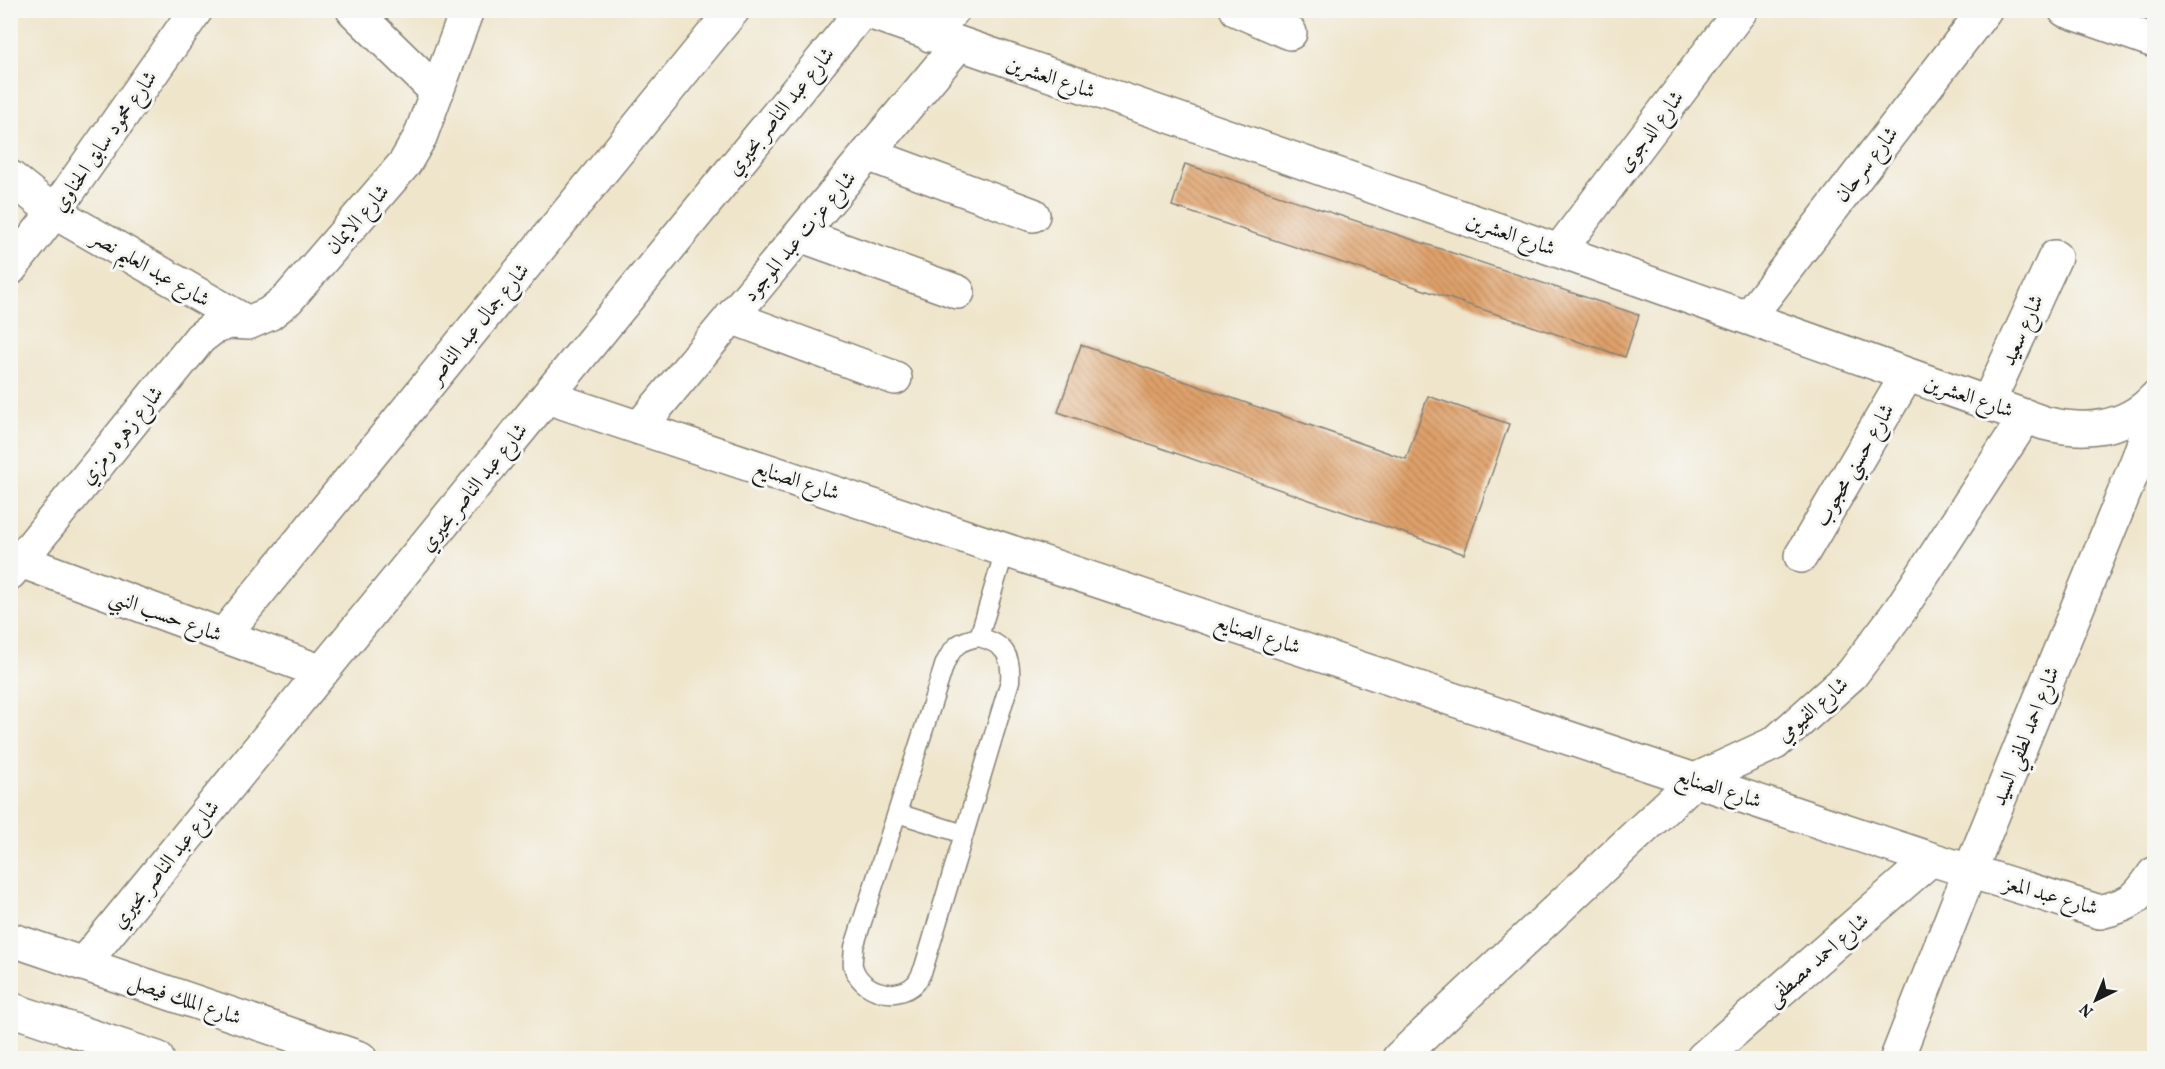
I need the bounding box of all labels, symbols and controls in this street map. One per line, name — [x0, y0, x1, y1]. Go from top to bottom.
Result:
street label: شارع عبد الناصر بحيري — [720, 41, 844, 184]
street label: شارع العشرين — [1001, 50, 1099, 109]
street label: شارع محمود سابق الحناوي — [46, 65, 167, 220]
street label: شارع الدجوى — [1611, 85, 1693, 180]
street label: شارع سرحان — [1828, 121, 1908, 210]
street label: شارع عزت عبد الموجود — [737, 165, 865, 310]
street label: شارع الايمان — [319, 179, 398, 263]
street label: شارع العشرين — [1461, 207, 1559, 266]
street label: شارع عبد العليم نصر — [82, 223, 215, 319]
street label: شارع جمال عبد الناصر — [420, 257, 539, 393]
street label: شارع سعيد — [1995, 290, 2054, 372]
street label: شارع العشرين — [1919, 369, 2017, 428]
street label: شارع زهره رمزي — [73, 380, 173, 493]
street label: شارع حسني محجوب — [1808, 399, 1906, 535]
street label: شارع عبد الناصر بحيري — [413, 417, 537, 560]
street label: شارع الصنايع — [749, 454, 843, 512]
street label: شارع حسب النبي — [104, 583, 226, 654]
street label: شارع الصنايع — [1210, 608, 1304, 666]
street label: شارع احمد لطفي السيد — [1985, 662, 2071, 812]
street label: شارع الفيومي — [1771, 671, 1857, 751]
street label: شارع الصنايع — [1671, 762, 1765, 820]
street label: شارع عبد الناصر بحيري — [105, 794, 229, 937]
street label: شارع عبد المعز — [1998, 869, 2101, 926]
street label: شارع احمد مصطفى — [1760, 907, 1877, 1015]
street label: شارع الملك فيصل — [123, 967, 245, 1035]
north arrow — [2066, 970, 2126, 1030]
text: N — [2075, 997, 2099, 1022]

